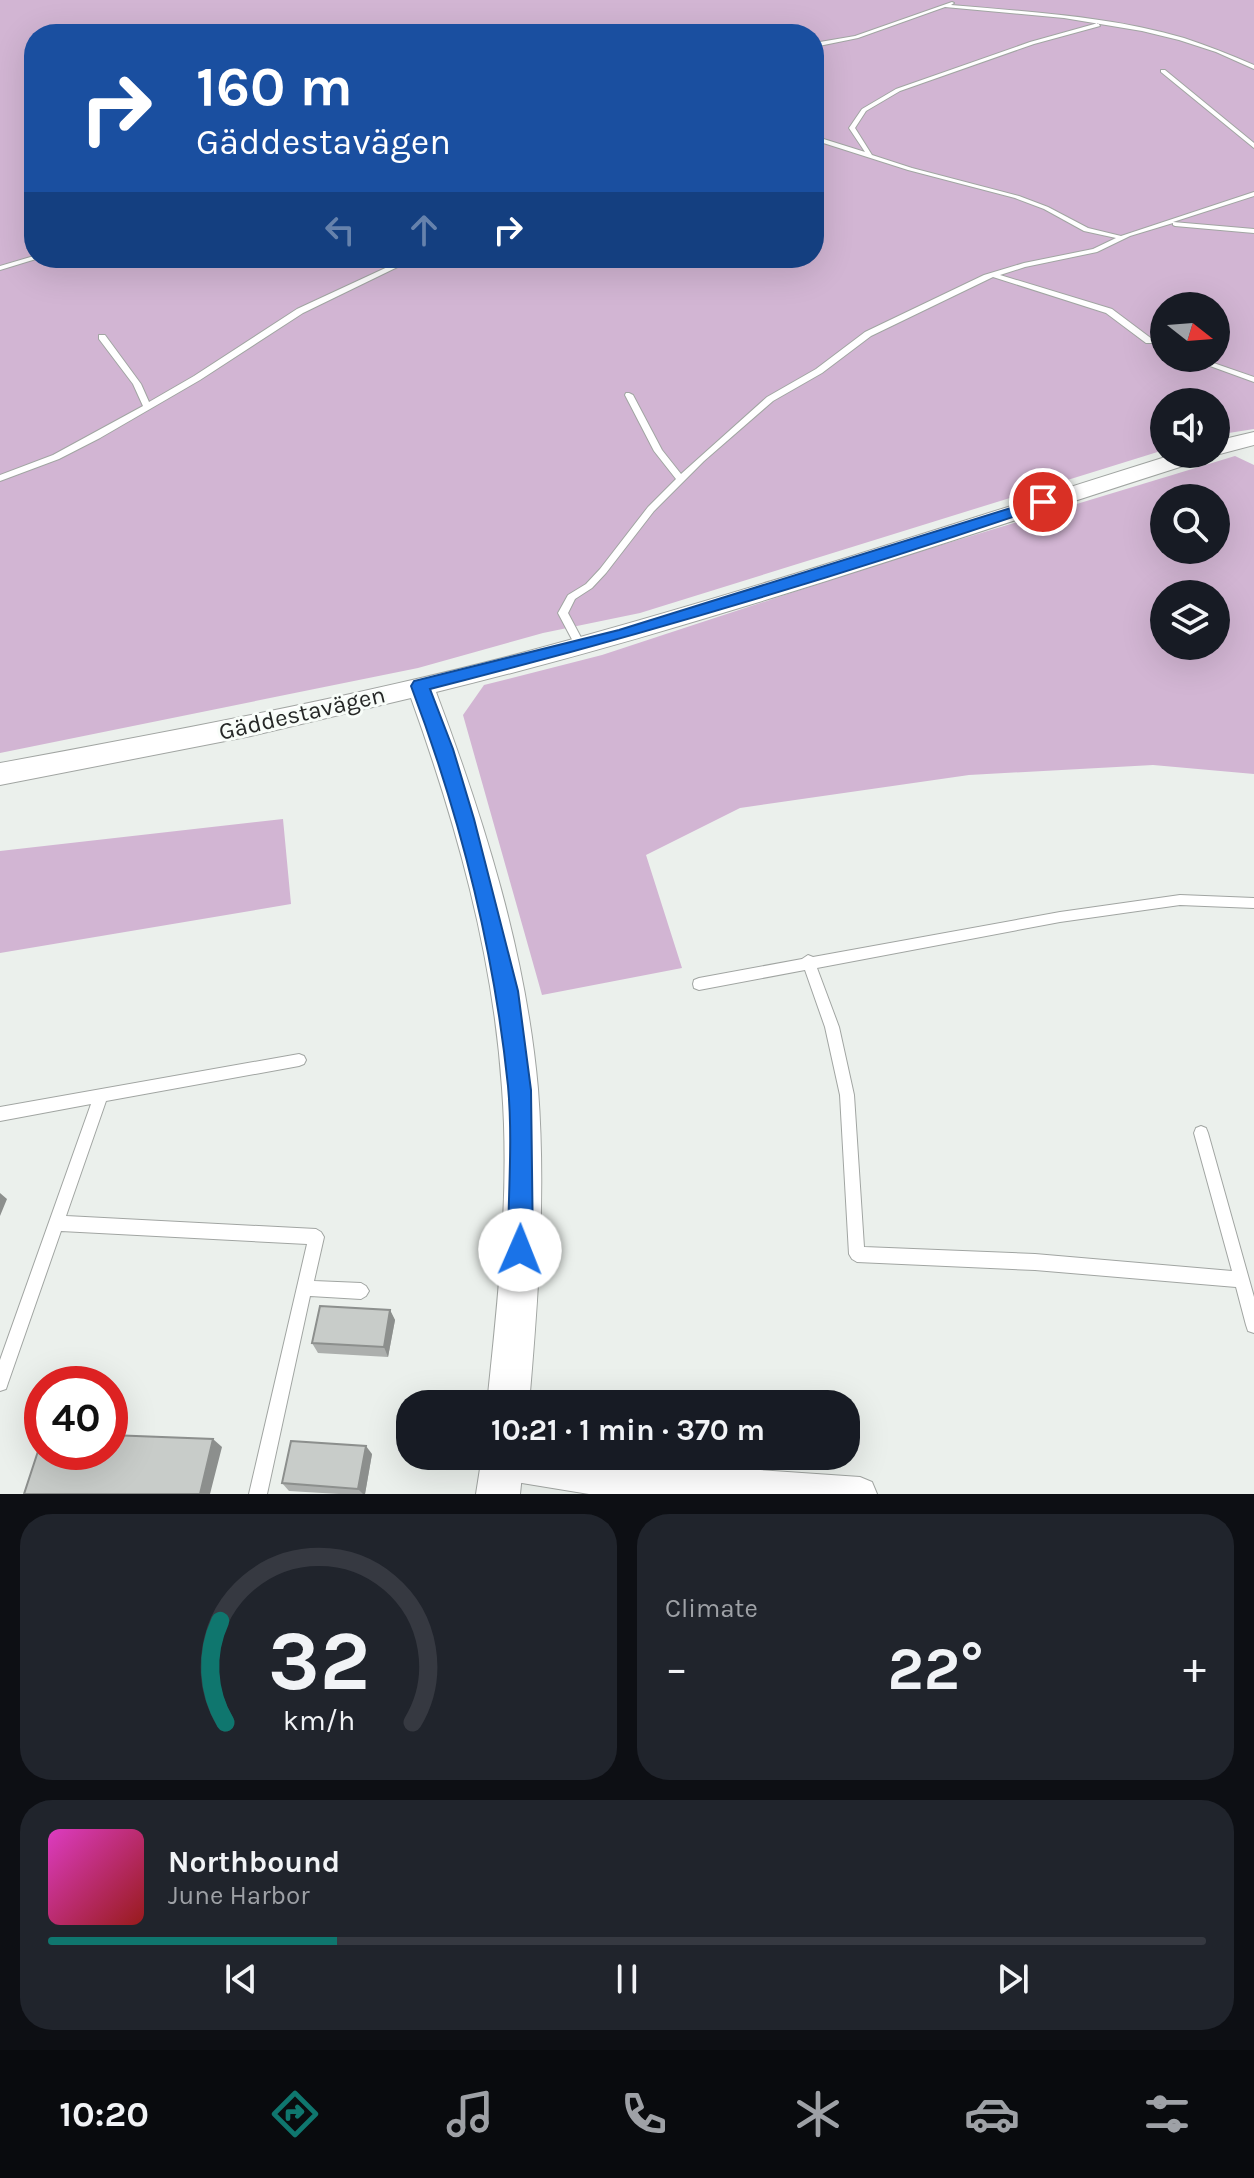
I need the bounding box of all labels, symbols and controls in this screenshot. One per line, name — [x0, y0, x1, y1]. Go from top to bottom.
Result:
text: 160 m — [196, 54, 353, 119]
icon: right — [64, 56, 168, 160]
text: Gäddestavägen — [196, 121, 451, 163]
icon: left — [318, 208, 362, 252]
icon: ahead — [402, 208, 446, 252]
icon: right — [486, 208, 530, 252]
north arrow — [1150, 292, 1230, 372]
map controls — [1150, 292, 1230, 660]
button: sound — [1150, 388, 1230, 468]
pin — [1009, 468, 1077, 536]
icon: arrive — [1021, 480, 1065, 524]
button: search — [1150, 484, 1230, 564]
button: layers — [1150, 580, 1230, 660]
street label: Gäddestavägen — [216, 680, 388, 746]
position arrow — [478, 1208, 562, 1292]
speed limit sign: 40 — [24, 1366, 128, 1470]
text: 10:21 · 1 min · 370 m — [491, 1412, 765, 1448]
text: Climate — [665, 1593, 758, 1624]
text: 32 — [267, 1613, 370, 1710]
text: 22° — [888, 1634, 983, 1704]
text: − — [665, 1643, 688, 1694]
text: + — [1183, 1643, 1206, 1694]
text: km/h — [282, 1704, 355, 1737]
text: Northbound — [168, 1844, 340, 1880]
text: June Harbor — [168, 1880, 310, 1911]
icon: previous — [219, 1957, 263, 2001]
icon: pause — [605, 1957, 649, 2001]
icon: next — [991, 1957, 1035, 2001]
icon: directions — [267, 2086, 323, 2142]
icon: music — [442, 2086, 498, 2142]
icon: phone — [616, 2086, 672, 2142]
icon: climate — [790, 2086, 846, 2142]
icon: car — [964, 2086, 1020, 2142]
icon: filters — [1139, 2086, 1195, 2142]
text: 10:20 — [59, 2093, 149, 2135]

